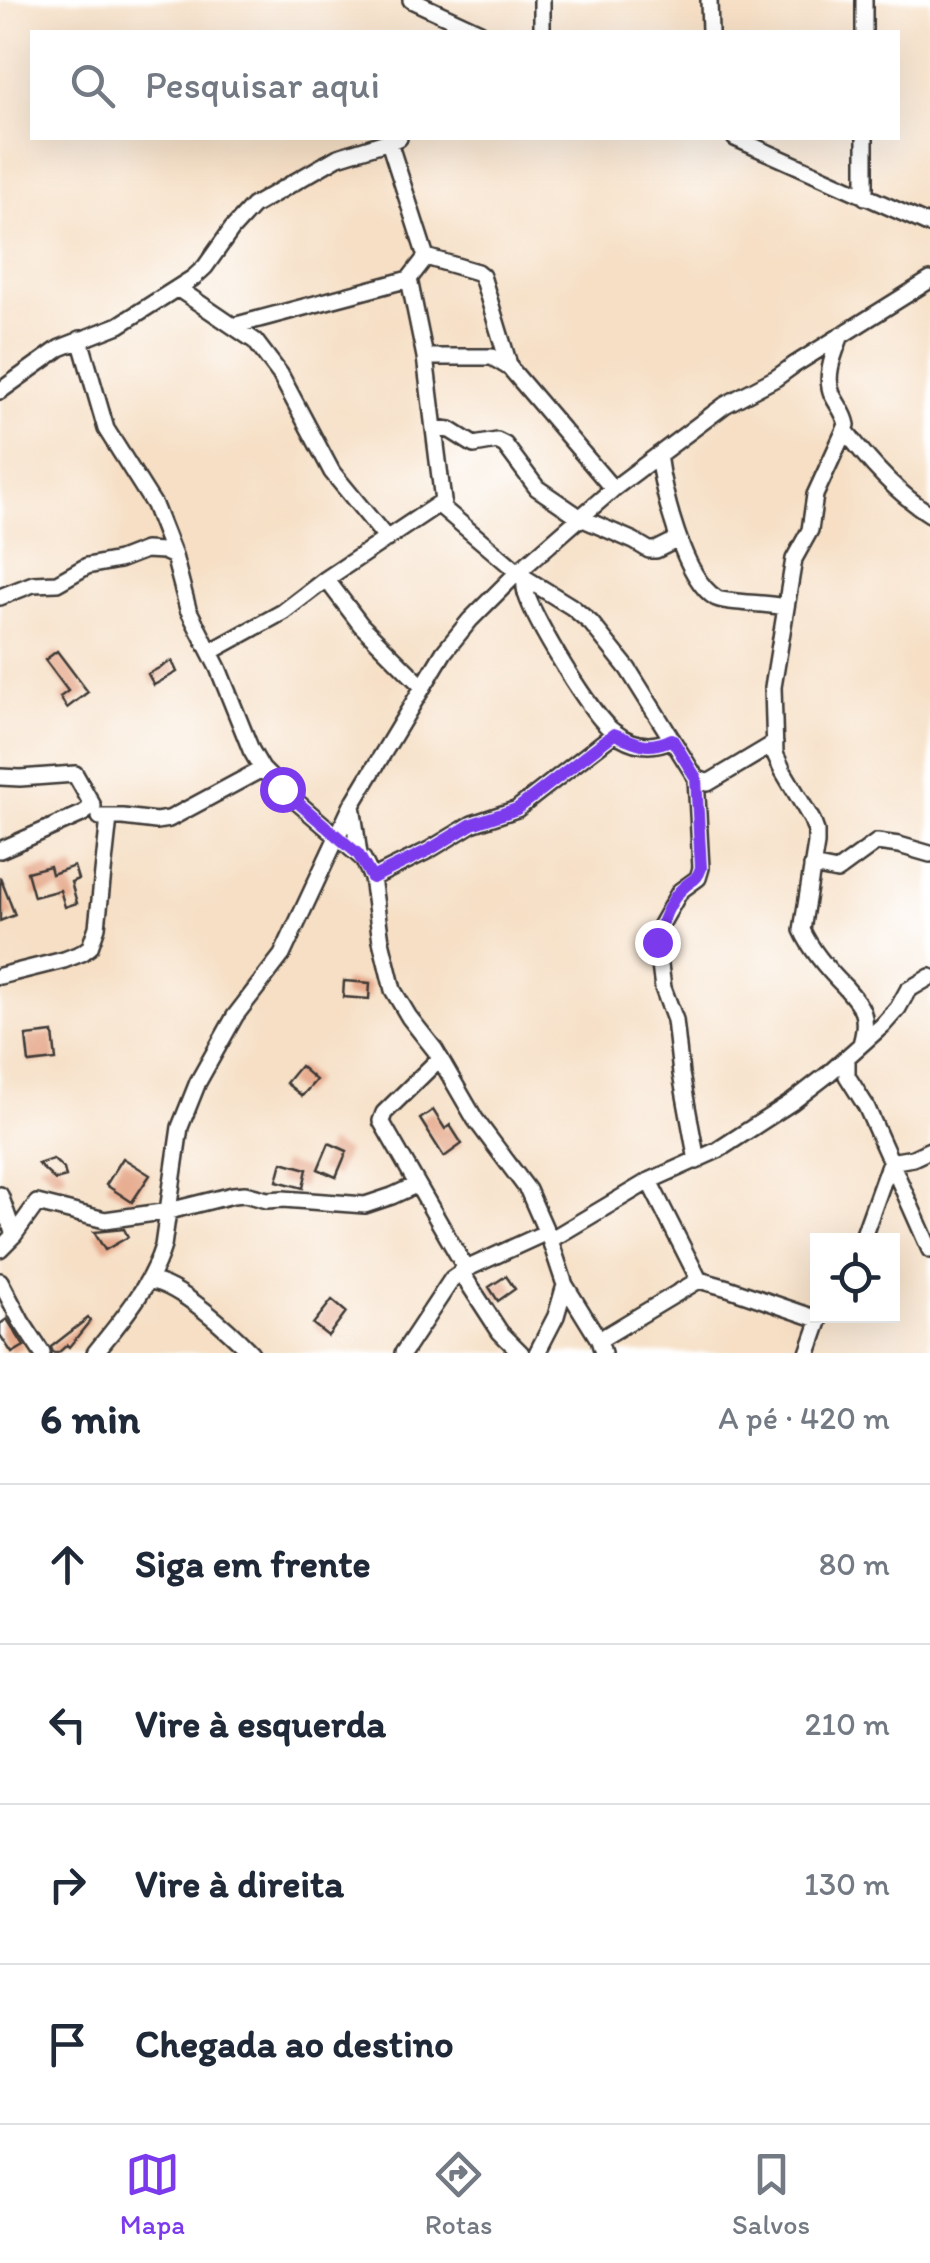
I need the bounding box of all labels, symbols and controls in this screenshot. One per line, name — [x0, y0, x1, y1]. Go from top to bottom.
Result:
search box — [30, 30, 900, 140]
icon: search — [65, 58, 120, 113]
text: Pesquisar aqui — [145, 62, 380, 108]
route start — [260, 767, 306, 813]
route end — [635, 920, 681, 966]
map controls — [810, 1233, 900, 1323]
button: locate — [810, 1233, 900, 1323]
text: 6 min — [40, 1393, 140, 1444]
text: A pé · 420 m — [718, 1399, 890, 1437]
icon: ahead — [40, 1537, 95, 1592]
text: Siga em frente — [135, 1541, 371, 1587]
text: 80 m — [819, 1545, 890, 1583]
icon: left — [40, 1697, 95, 1752]
text: Vire à esquerda — [135, 1701, 386, 1747]
text: 210 m — [804, 1705, 890, 1743]
icon: right — [40, 1857, 95, 1912]
text: Vire à direita — [135, 1861, 344, 1907]
text: 130 m — [804, 1865, 890, 1903]
icon: arrive — [40, 2017, 95, 2072]
text: Chegada ao destino — [135, 2021, 454, 2067]
tab: Mapa — [120, 2147, 185, 2241]
tab: Rotas — [425, 2147, 492, 2241]
tab: Salvos — [732, 2147, 810, 2241]

